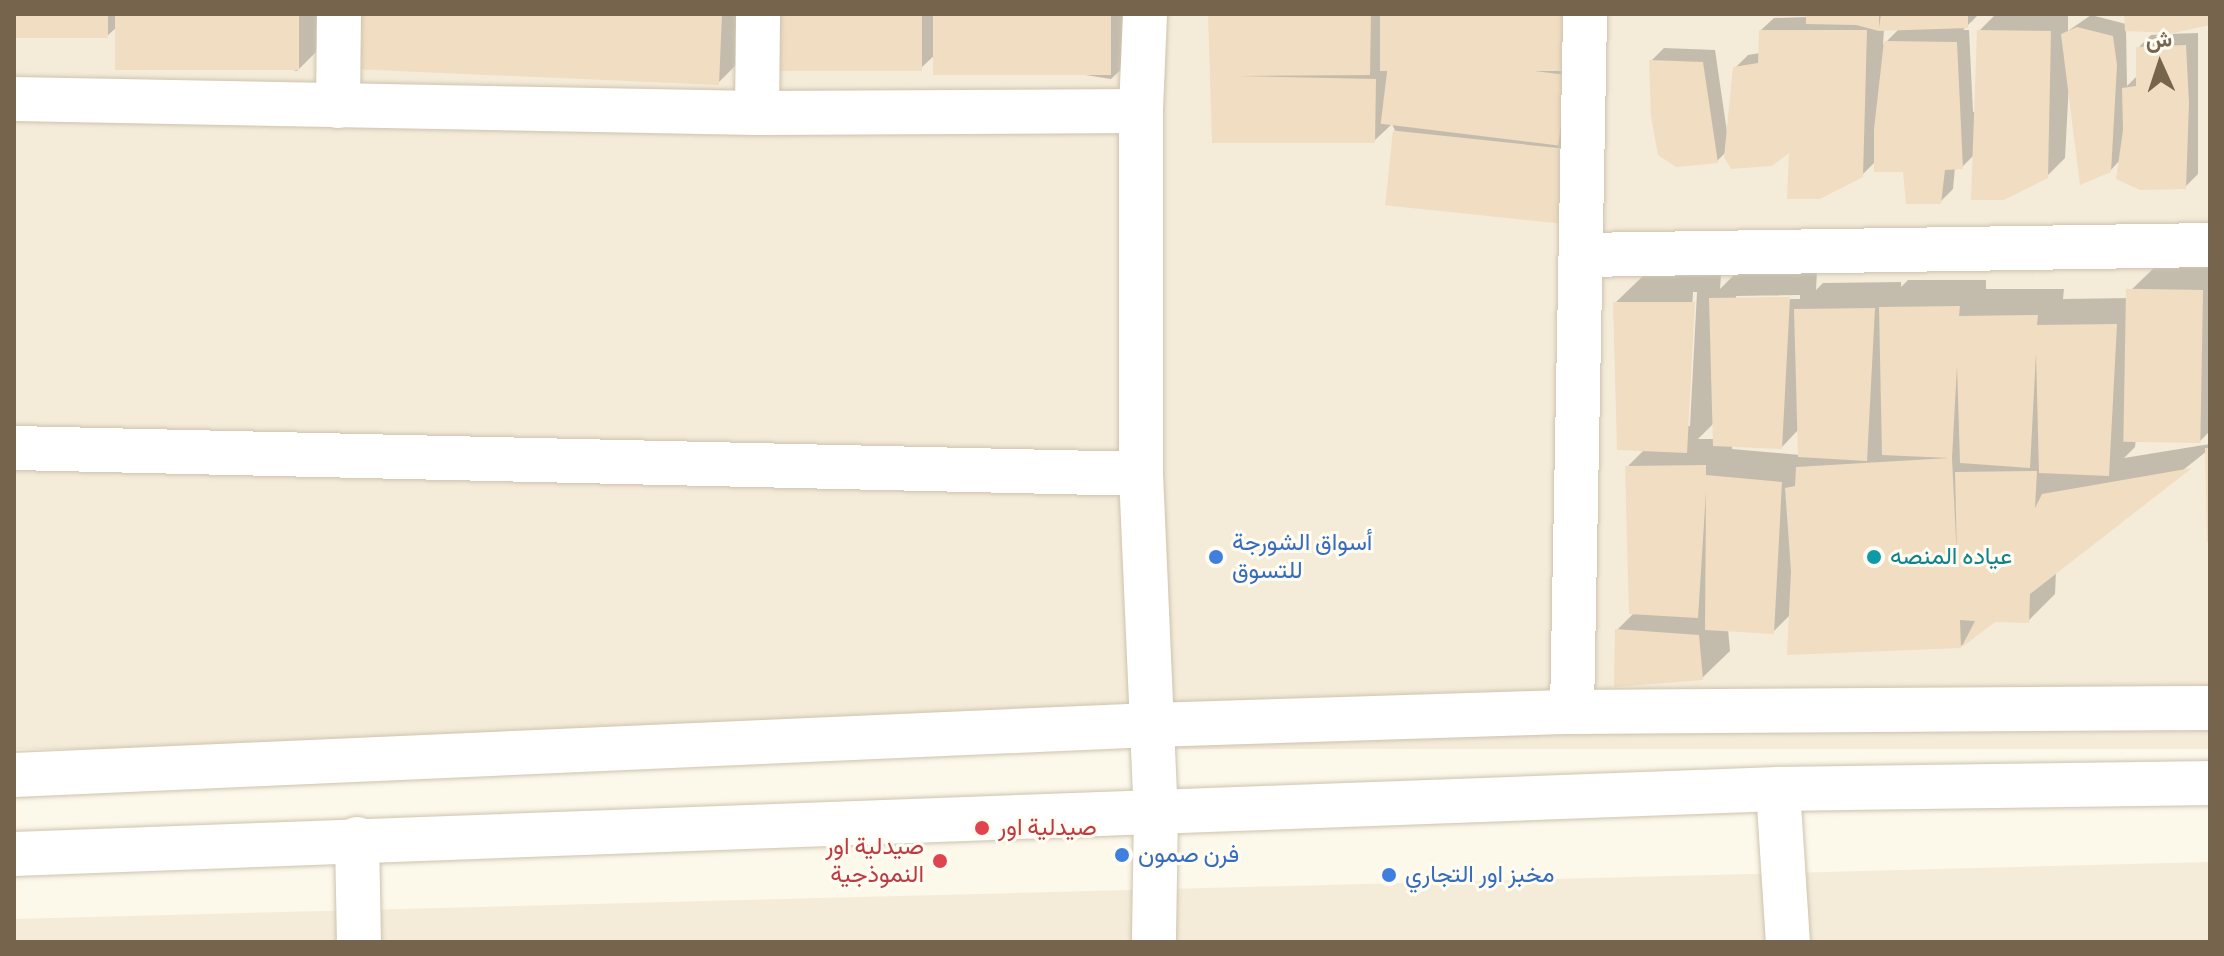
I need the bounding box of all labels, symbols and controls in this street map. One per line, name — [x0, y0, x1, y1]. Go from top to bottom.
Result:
text: ش — [2145, 23, 2173, 57]
north arrow — [2120, 24, 2200, 104]
place label: أسواق الشورجة للتسوق — [1232, 529, 1372, 585]
place label: عياده المنصه — [1890, 543, 2012, 571]
marker: أسواق الشورجة للتسوق — [1207, 548, 1225, 566]
marker: عياده المنصه — [1865, 548, 1883, 566]
place label: صيدلية اور — [998, 814, 1097, 842]
marker: صيدلية اور — [973, 819, 991, 837]
place label: صيدلية اور النموذجية — [825, 833, 924, 889]
place label: فرن صمون — [1138, 841, 1239, 869]
marker: فرن صمون — [1113, 846, 1131, 864]
marker: صيدلية اور النموذجية — [931, 852, 949, 870]
place label: مخبز اور التجاري — [1405, 861, 1555, 889]
marker: مخبز اور التجاري — [1380, 866, 1398, 884]

